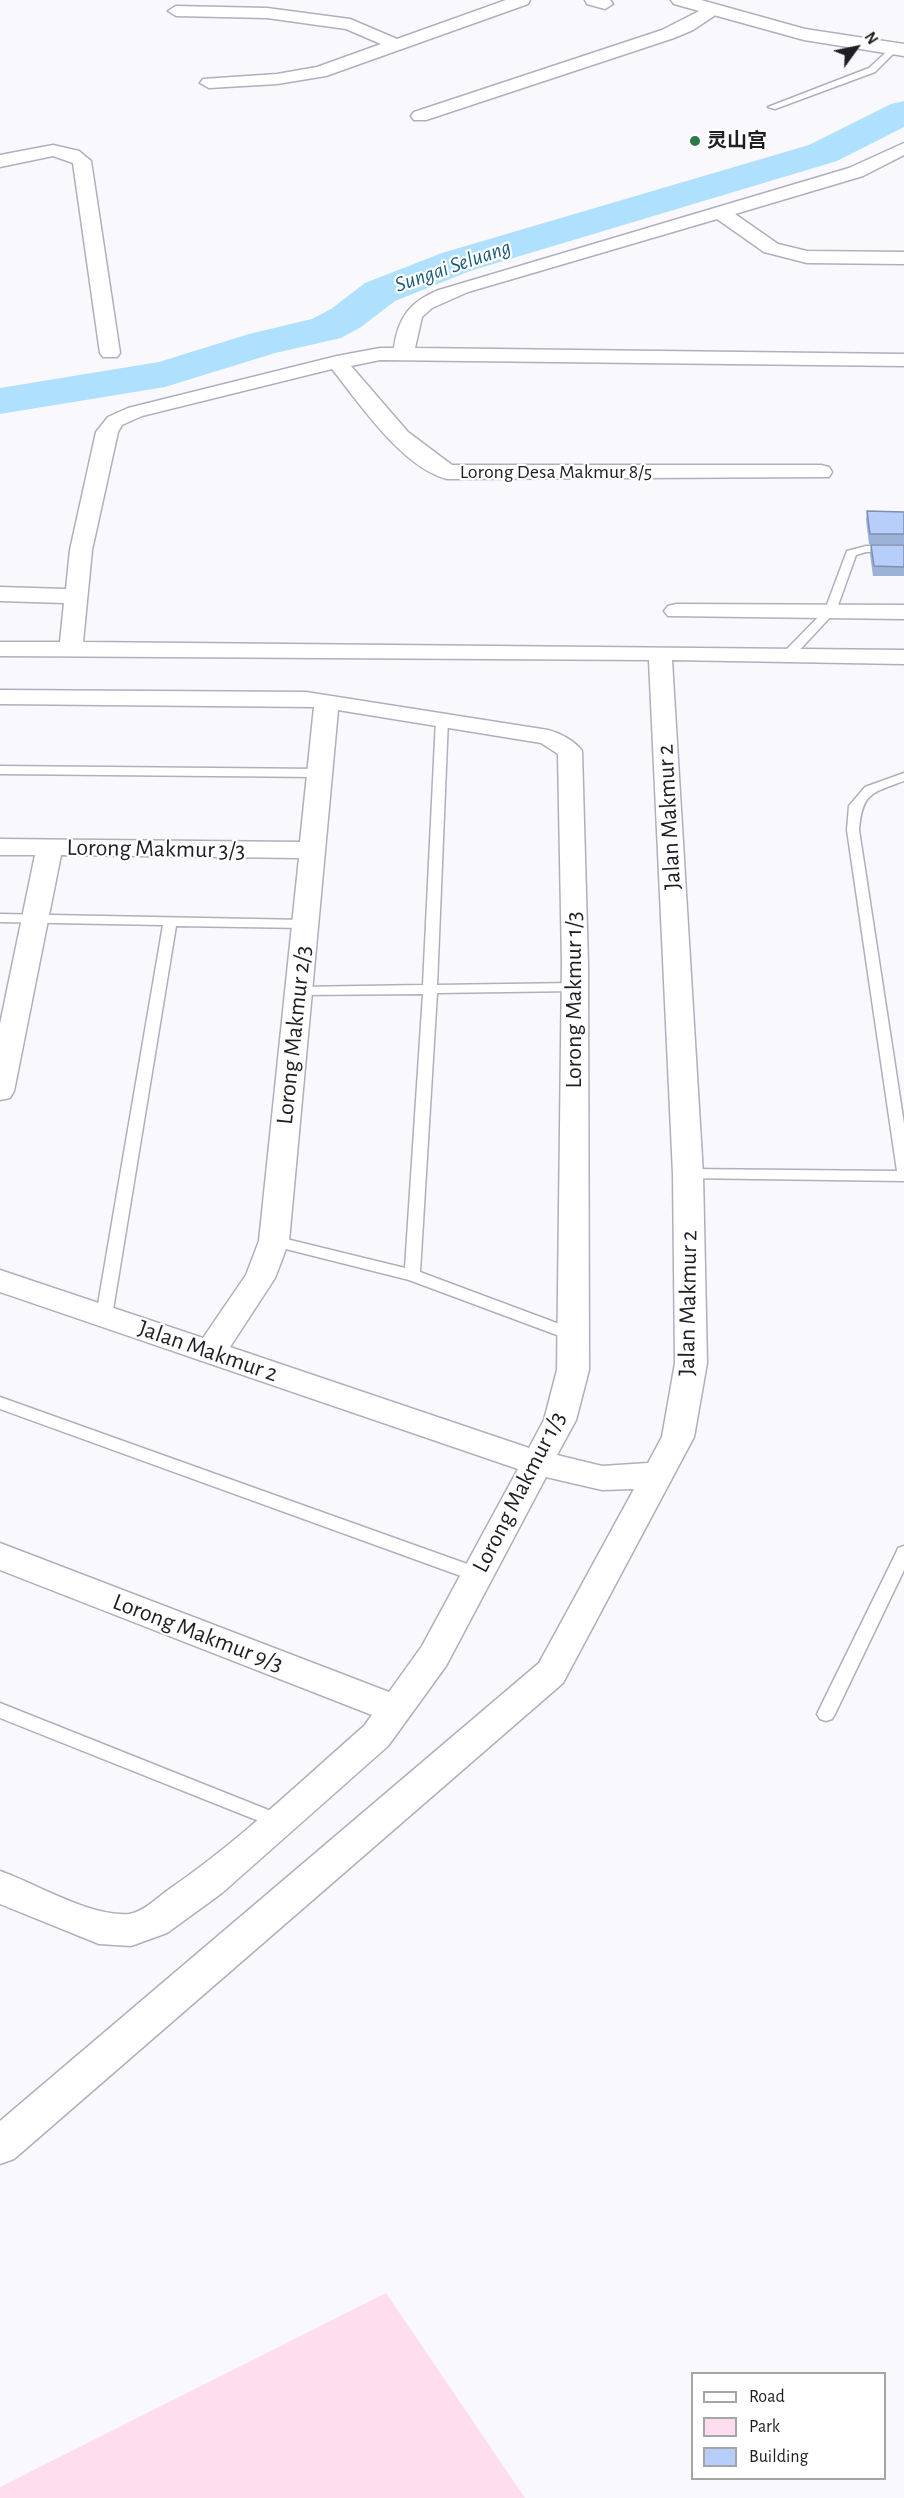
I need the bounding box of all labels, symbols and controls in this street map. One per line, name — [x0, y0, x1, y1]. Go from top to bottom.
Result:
north arrow — [826, 18, 886, 78]
text: N — [861, 29, 881, 47]
place label: 灵山宫 — [707, 129, 767, 153]
marker: 灵山宫 — [688, 134, 702, 148]
water label: Sungai Seluang — [391, 234, 515, 298]
street label: Lorong Desa Makmur 8/5 — [460, 460, 652, 484]
street label: Jalan Makmur 2 — [651, 743, 687, 891]
street label: Lorong Makmur 3/3 — [66, 833, 246, 865]
street label: Lorong Makmur 1/3 — [560, 911, 588, 1089]
street label: Lorong Makmur 2/3 — [270, 944, 318, 1126]
street label: Jalan Makmur 2 — [672, 1230, 704, 1376]
street label: Jalan Makmur 2 — [134, 1314, 282, 1388]
street label: Lorong Makmur 1/3 — [466, 1407, 572, 1577]
street label: Lorong Makmur 9/3 — [109, 1587, 287, 1679]
legend — [691, 2372, 886, 2480]
text: Road — [749, 2388, 785, 2406]
text: Park — [749, 2418, 780, 2436]
text: Building — [749, 2448, 808, 2466]

